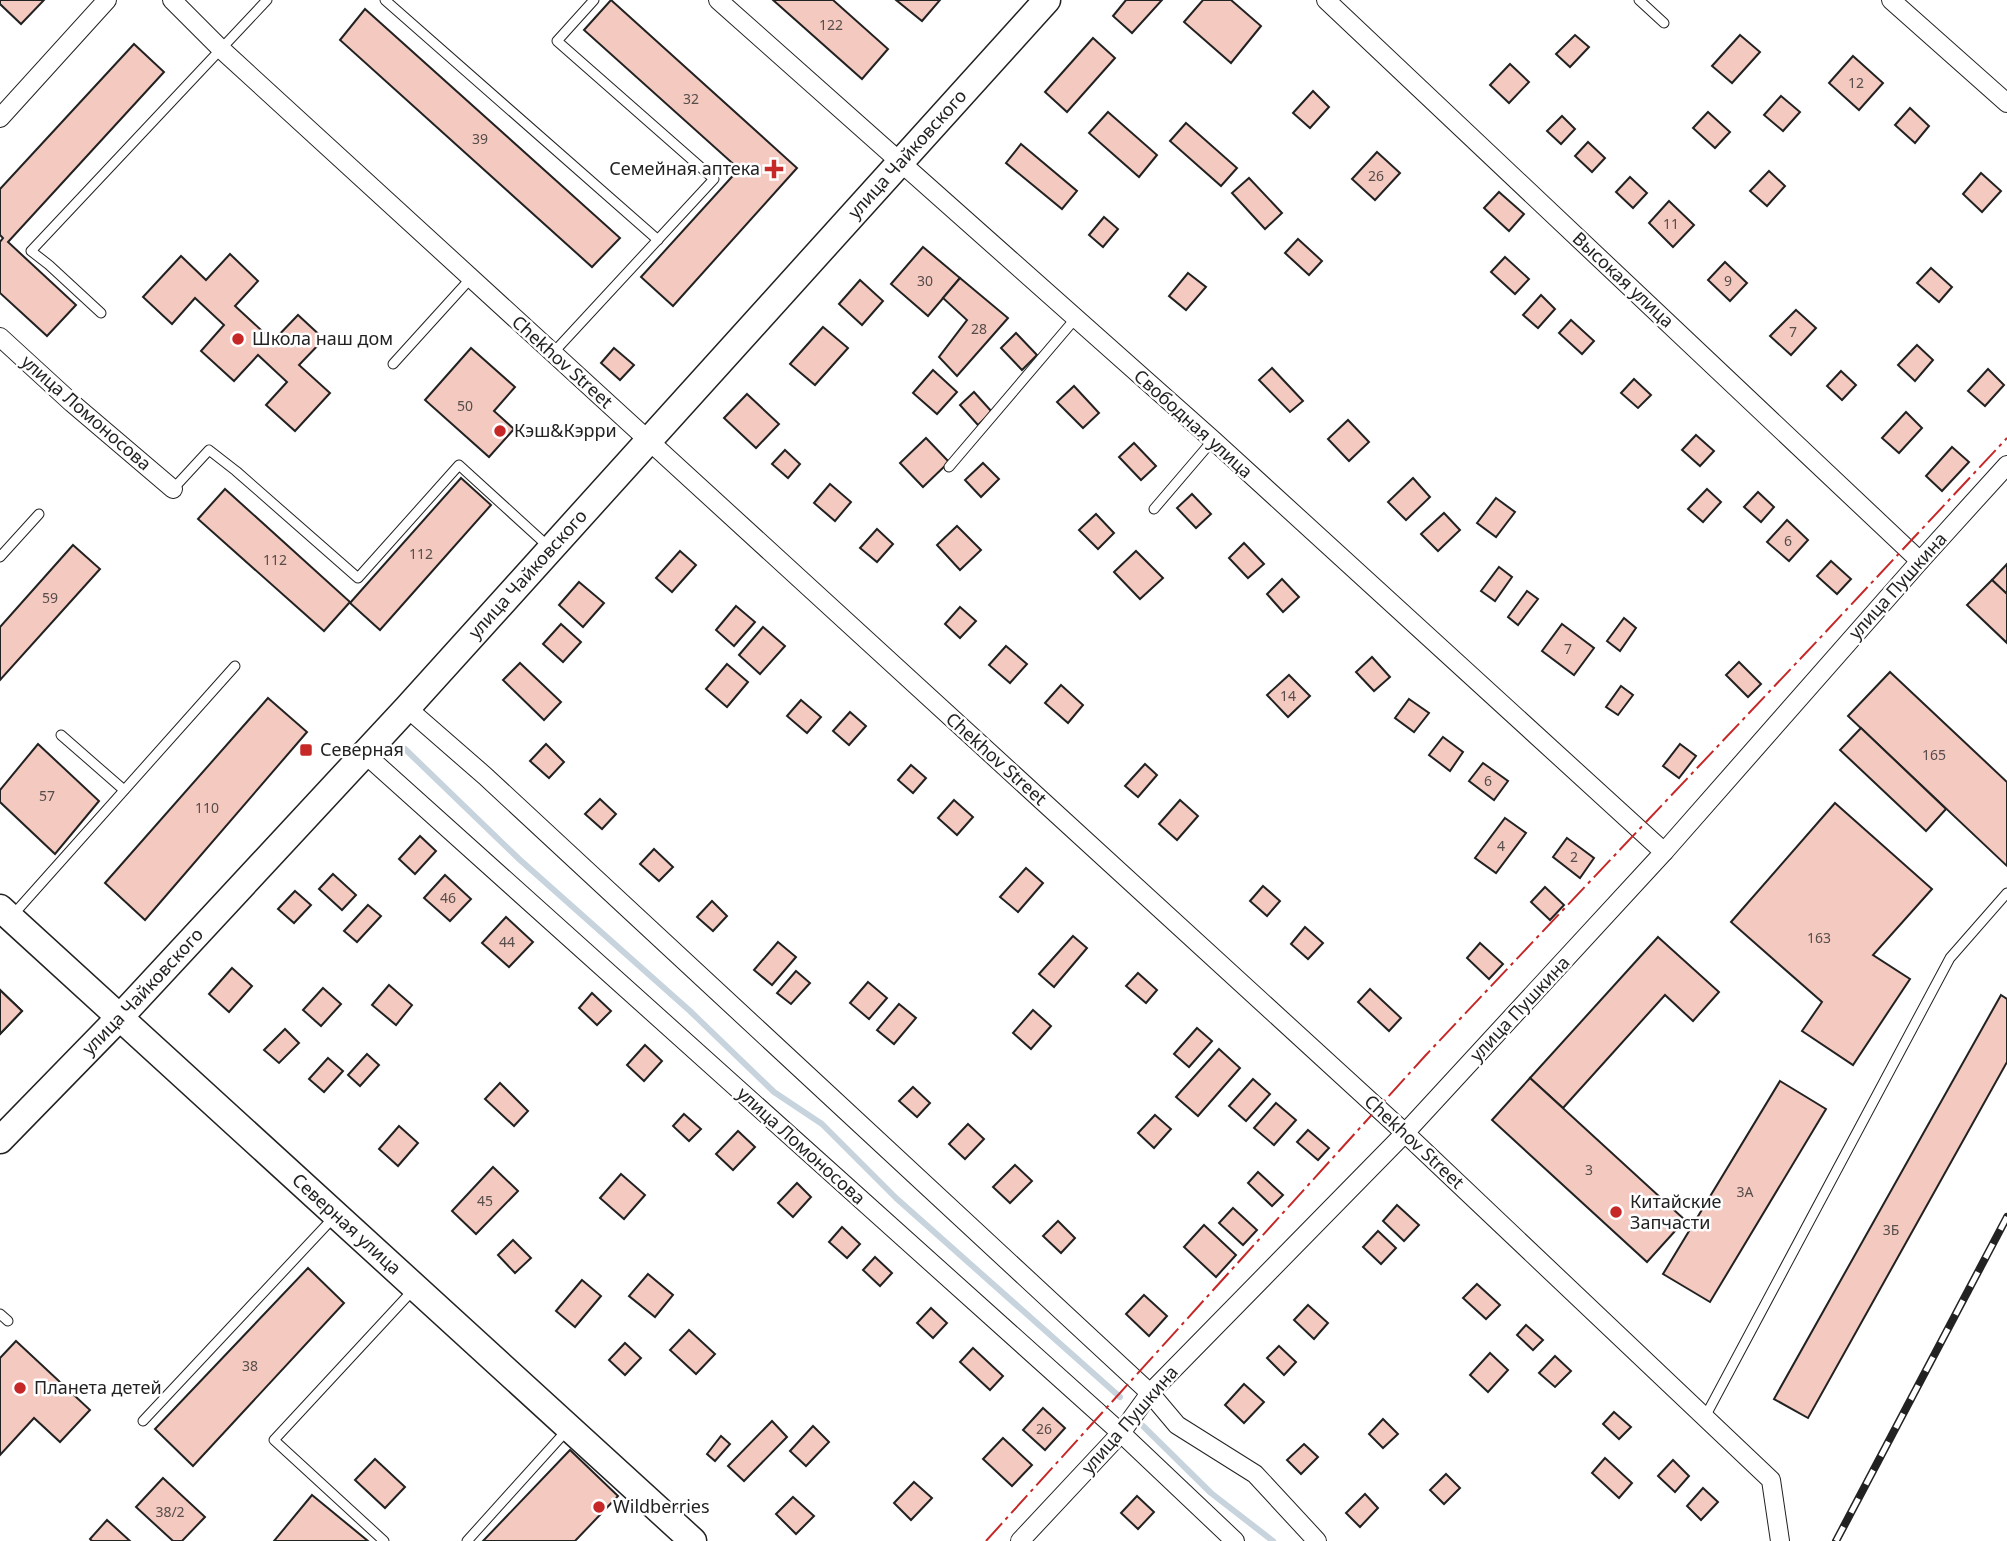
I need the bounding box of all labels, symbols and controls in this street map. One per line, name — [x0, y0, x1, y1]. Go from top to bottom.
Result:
house number: 122 — [819, 15, 843, 34]
house number: 12 — [1848, 73, 1864, 92]
street label: улица Чайковского — [842, 84, 971, 223]
house number: 32 — [683, 89, 699, 108]
house number: 39 — [472, 129, 488, 148]
place label: Семейная аптека — [609, 156, 760, 180]
marker: Семейная аптека — [766, 161, 782, 177]
house number: 26 — [1368, 166, 1384, 185]
house number: 11 — [1663, 214, 1679, 233]
street label: Высокая улица — [1568, 226, 1679, 332]
house number: 30 — [917, 271, 933, 290]
house number: 9 — [1724, 271, 1732, 290]
street label: Chekhov Street — [507, 310, 619, 413]
house number: 28 — [971, 319, 987, 338]
house number: 7 — [1789, 322, 1797, 341]
place label: Школа наш дом — [252, 326, 393, 350]
marker: Школа наш дом — [230, 331, 246, 347]
street label: улица Ломоносова — [17, 349, 157, 475]
street label: Свободная улица — [1129, 364, 1258, 483]
house number: 50 — [457, 396, 473, 415]
place label: Кэш&Кэрри — [514, 418, 617, 442]
marker: Кэш&Кэрри — [492, 423, 508, 439]
street label: улица Чайковского — [463, 504, 592, 643]
street label: улица Пушкина — [1843, 527, 1952, 644]
house number: 6 — [1784, 531, 1792, 550]
house number: 112 — [409, 544, 433, 563]
house number: 112 — [263, 550, 287, 569]
house number: 59 — [42, 588, 58, 607]
house number: 7 — [1564, 639, 1572, 658]
house number: 14 — [1280, 686, 1296, 705]
street label: Chekhov Street — [941, 707, 1053, 810]
place label: Северная — [320, 737, 404, 761]
marker: Северная — [298, 742, 314, 758]
house number: 165 — [1922, 745, 1946, 764]
house number: 6 — [1484, 771, 1492, 790]
house number: 57 — [39, 786, 55, 805]
house number: 110 — [195, 798, 219, 817]
house number: 4 — [1497, 836, 1505, 855]
house number: 2 — [1570, 847, 1578, 866]
house number: 46 — [440, 888, 456, 907]
street label: улица Чайковского — [76, 922, 208, 1060]
house number: 163 — [1807, 928, 1831, 947]
house number: 44 — [499, 932, 515, 951]
street label: улица Пушкина — [1464, 950, 1574, 1066]
street label: улица Ломоносова — [732, 1081, 871, 1209]
street label: Chekhov Street — [1360, 1089, 1470, 1194]
house number: 3 — [1585, 1160, 1593, 1179]
street label: Северная улица — [287, 1168, 407, 1280]
house number: 3А — [1737, 1182, 1754, 1201]
place label: Китайские Запчасти — [1630, 1189, 1722, 1234]
house number: 45 — [477, 1191, 493, 1210]
marker: Китайские Запчасти — [1608, 1204, 1624, 1220]
house number: 3Б — [1883, 1220, 1899, 1239]
house number: 38 — [242, 1356, 258, 1375]
street label: улица Пушкина — [1076, 1360, 1183, 1479]
place label: Планета детей — [34, 1375, 162, 1399]
marker: Планета детей — [12, 1380, 28, 1396]
house number: 26 — [1036, 1419, 1052, 1438]
place label: Wildberries — [613, 1494, 710, 1518]
marker: Wildberries — [591, 1499, 607, 1515]
house number: 38/2 — [155, 1502, 185, 1521]

